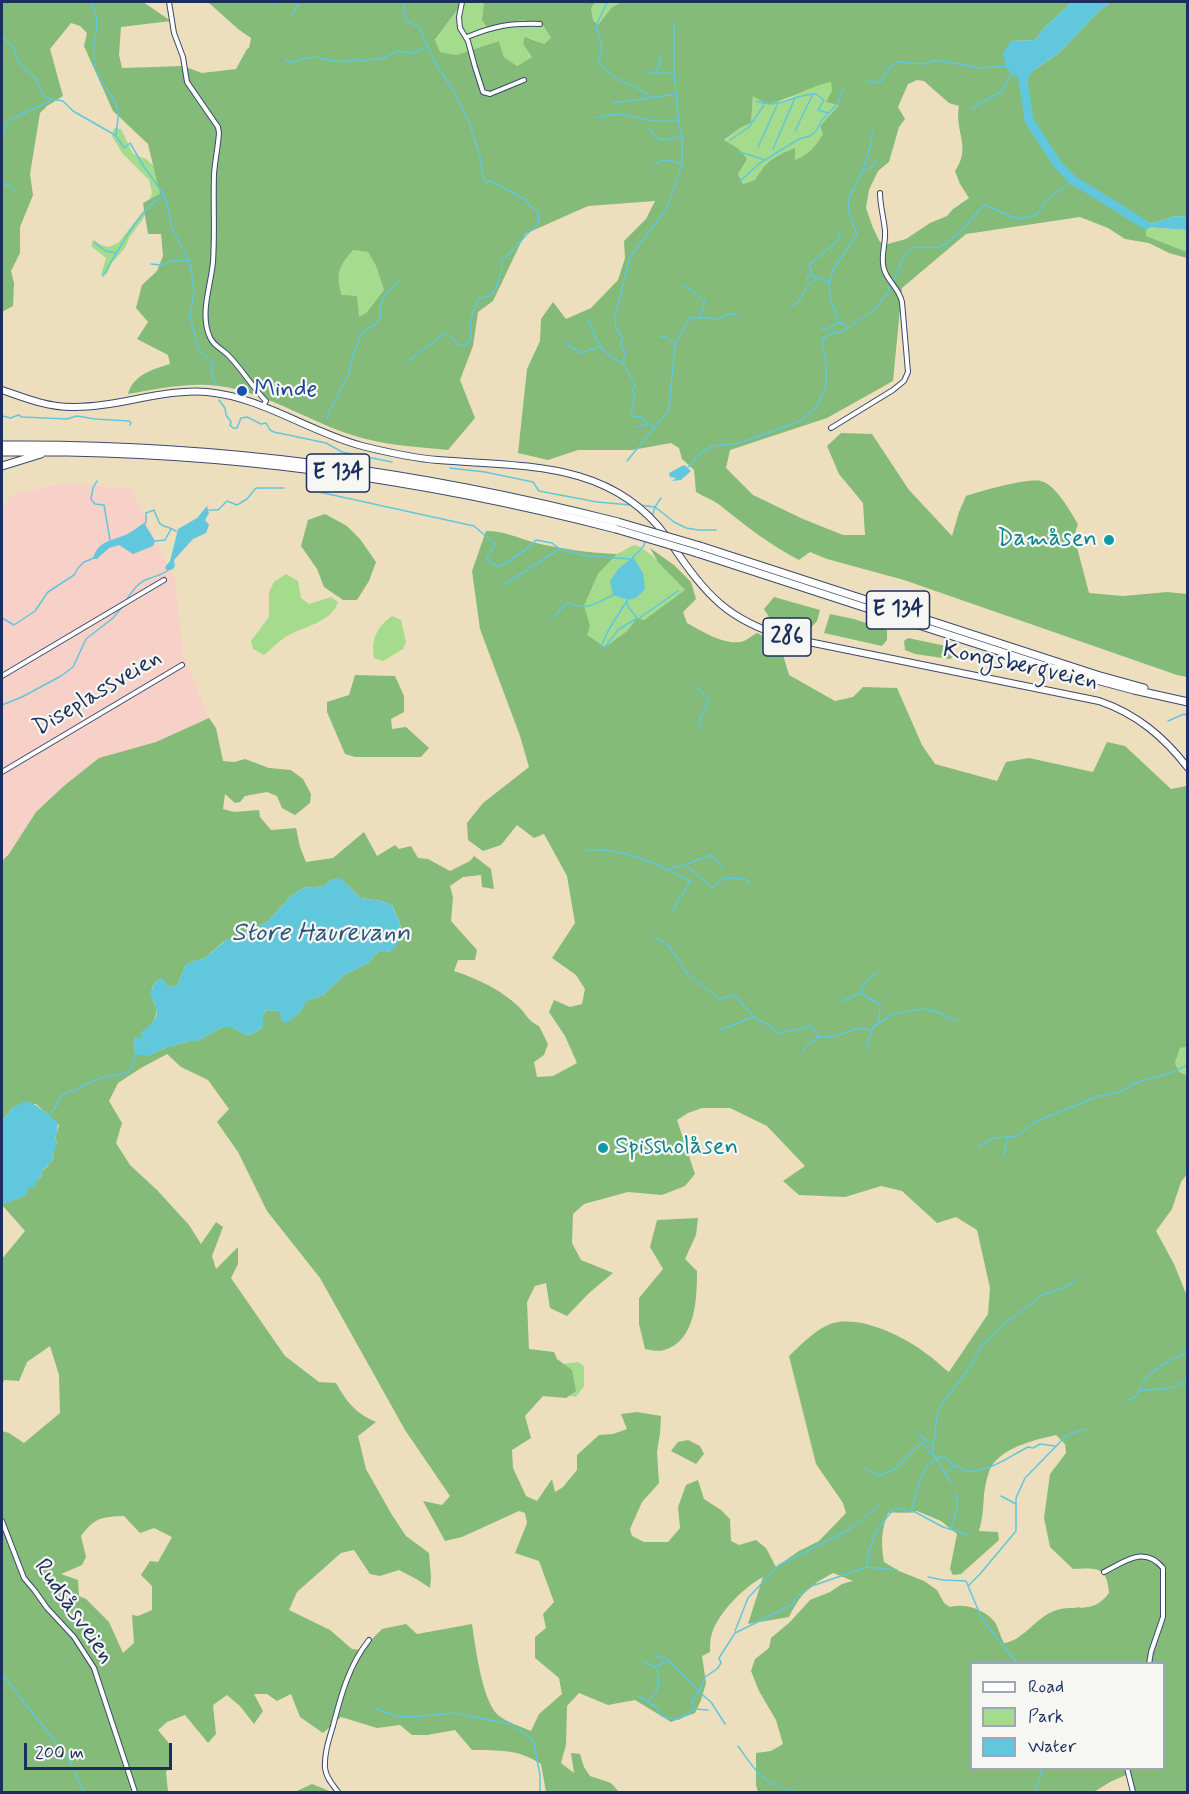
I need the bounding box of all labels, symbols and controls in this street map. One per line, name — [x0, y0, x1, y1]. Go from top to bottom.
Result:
place label: Minde — [254, 377, 317, 405]
marker: Minde — [235, 384, 249, 398]
road number: E 134 — [306, 454, 370, 492]
place label: Damåsen — [997, 526, 1097, 554]
marker: Damåsen — [1102, 533, 1116, 547]
road number: E 134 — [866, 591, 930, 629]
road number: 286 — [763, 618, 811, 656]
street label: Kongsbergveien — [940, 636, 1100, 698]
street label: Diseplassveien — [29, 644, 167, 744]
water label: Store Haurevann — [232, 919, 410, 951]
place label: Spissholåsen — [615, 1134, 738, 1162]
marker: Spissholåsen — [596, 1141, 610, 1155]
street label: Rudsåsveien — [26, 1554, 120, 1670]
legend — [970, 1662, 1165, 1770]
text: Road — [1028, 1675, 1064, 1699]
text: Park — [1028, 1705, 1064, 1729]
scale bar — [27, 1731, 176, 1769]
text: Water — [1028, 1735, 1076, 1759]
text: 200 m — [35, 1741, 84, 1765]

